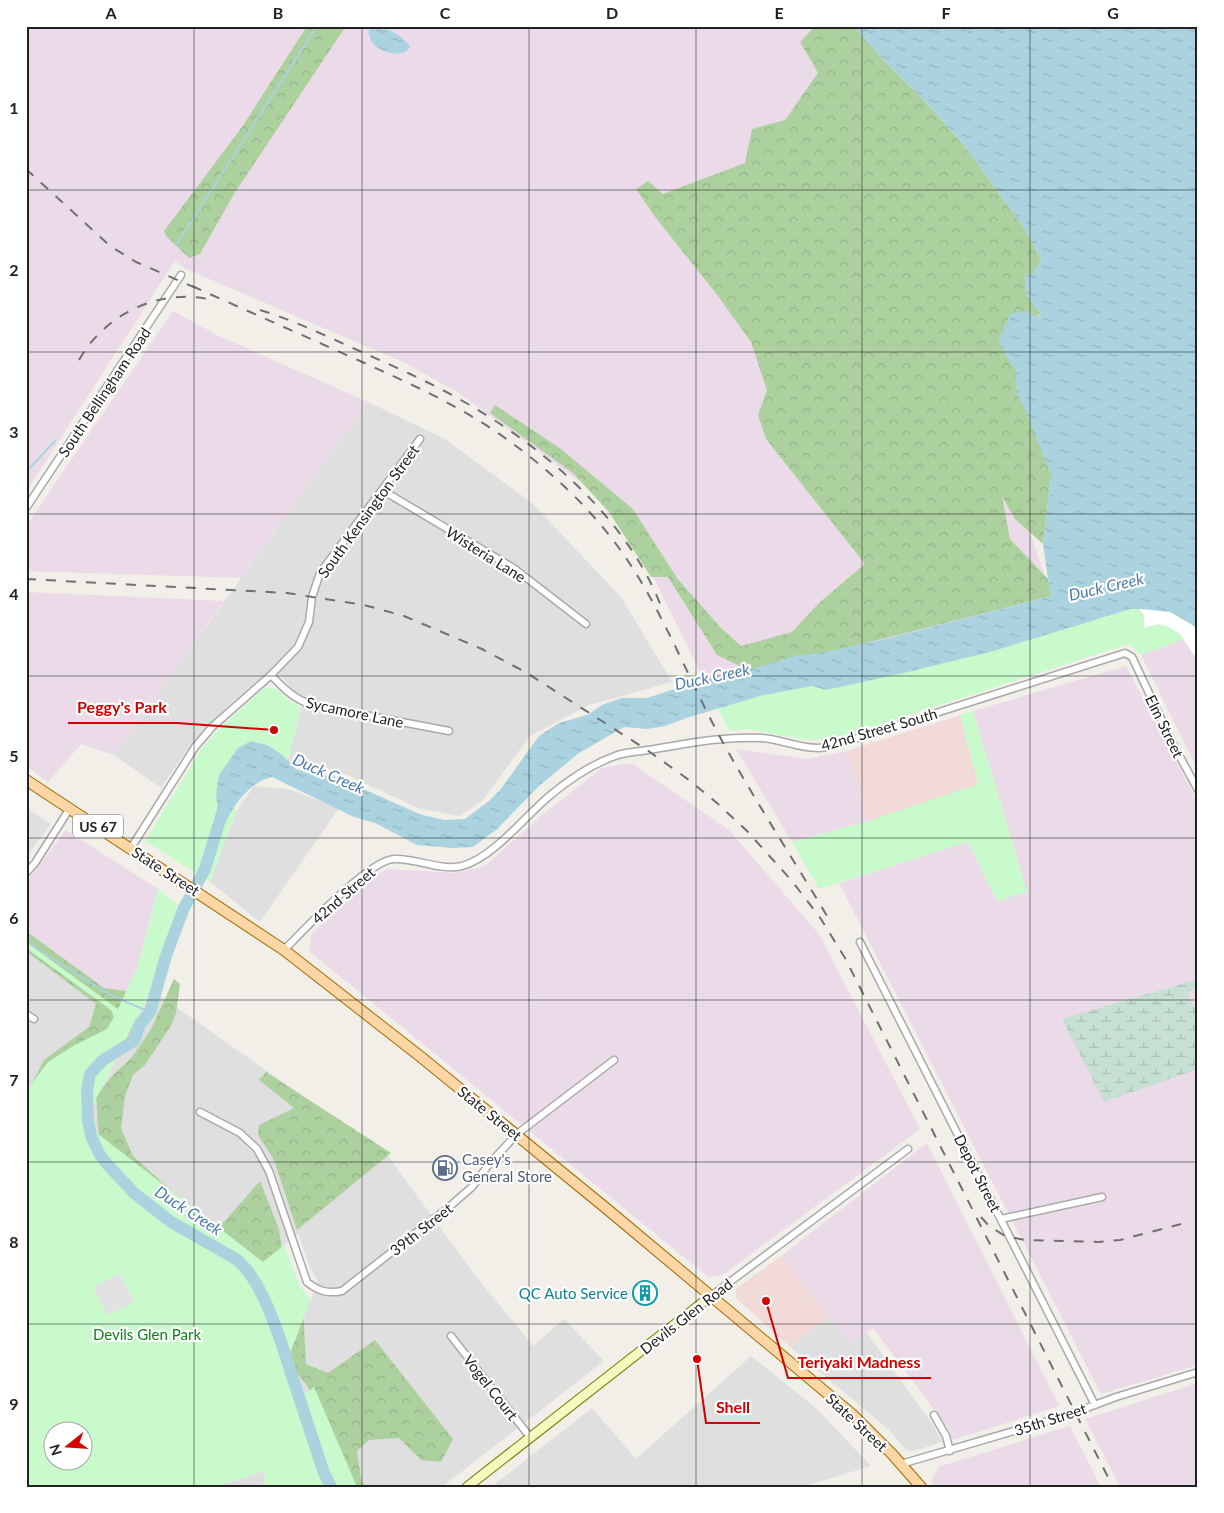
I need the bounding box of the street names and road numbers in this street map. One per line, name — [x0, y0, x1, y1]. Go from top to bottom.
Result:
street label: South Bellingham Road — [54, 324, 154, 460]
street label: South Kensington Street — [314, 440, 423, 581]
street label: Wisteria Lane — [443, 522, 529, 586]
street label: Elm Street — [1142, 692, 1188, 761]
street label: Sycamore Lane — [305, 693, 405, 731]
street label: 42nd Street South — [819, 704, 939, 754]
road number: US 67 — [73, 814, 123, 838]
street label: State Street — [129, 842, 204, 900]
street label: 42nd Street — [308, 862, 379, 927]
street label: State Street — [454, 1082, 526, 1145]
street label: Depot Street — [951, 1131, 1006, 1215]
street label: 39th Street — [386, 1199, 456, 1259]
street label: Devils Glen Road — [636, 1274, 736, 1358]
street label: Vogel Court — [460, 1351, 522, 1424]
street label: State Street — [823, 1389, 892, 1455]
street label: 35th Street — [1012, 1399, 1089, 1439]

